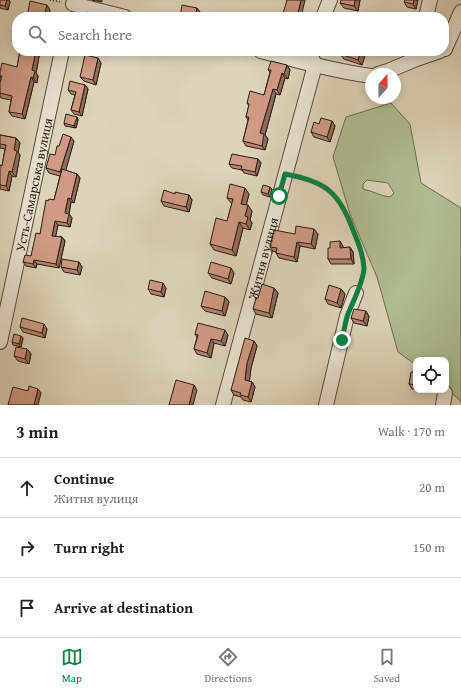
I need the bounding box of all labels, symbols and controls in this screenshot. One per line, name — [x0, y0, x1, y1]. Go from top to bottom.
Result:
search box — [12, 12, 449, 56]
icon: search — [26, 23, 48, 45]
text: Search here — [58, 24, 132, 45]
north arrow — [365, 68, 401, 104]
street label: Усть-Самарська вулиця — [11, 116, 58, 253]
route start — [270, 187, 288, 205]
street label: Житня вулиця — [243, 215, 283, 303]
route end — [333, 331, 351, 349]
map controls — [413, 357, 449, 393]
button: locate — [413, 357, 449, 393]
text: 3 min — [16, 419, 58, 444]
text: Walk · 170 m — [378, 422, 445, 441]
text: Continue — [54, 468, 115, 489]
icon: ahead — [16, 477, 38, 499]
text: 20 m — [419, 478, 445, 497]
text: Житня вулиця — [54, 489, 138, 508]
icon: right — [16, 537, 38, 559]
text: Turn right — [54, 537, 125, 558]
text: 150 m — [413, 538, 445, 557]
icon: arrive — [16, 597, 38, 619]
text: Arrive at destination — [54, 597, 193, 618]
tab: Map — [61, 646, 83, 686]
tab: Directions — [205, 646, 252, 686]
tab: Saved — [373, 646, 400, 686]

